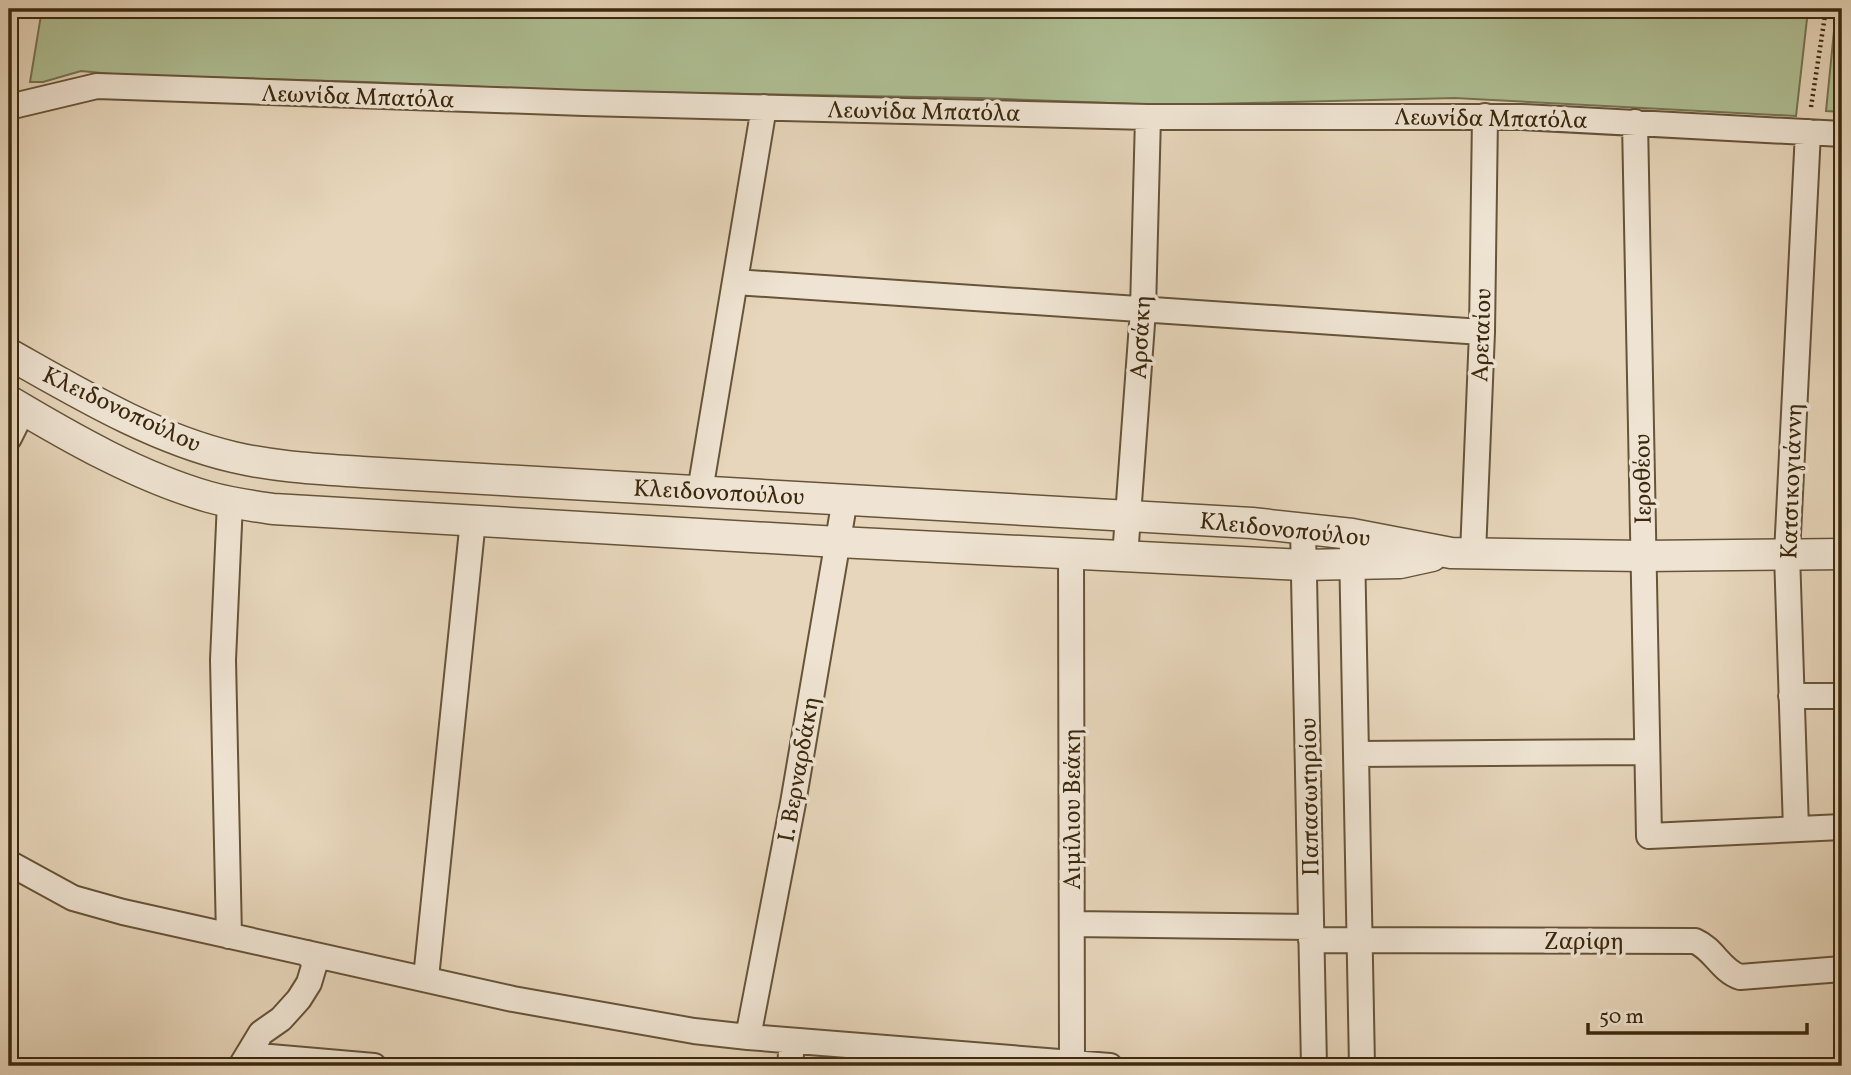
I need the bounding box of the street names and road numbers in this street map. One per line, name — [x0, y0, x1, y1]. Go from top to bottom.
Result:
street label: Λεωνίδα Μπατόλα — [261, 78, 455, 118]
street label: Λεωνίδα Μπατόλα — [827, 94, 1021, 132]
street label: Λεωνίδα Μπατόλα — [1394, 101, 1588, 139]
street label: Αρεταίου — [1464, 288, 1502, 383]
street label: Αρσάκη — [1123, 294, 1161, 380]
street label: Κλειδονοπούλου — [36, 359, 206, 462]
street label: Κατσικογιάννη — [1773, 402, 1813, 560]
street label: Ιεροθέου — [1626, 434, 1662, 524]
street label: Κλειδονοπούλου — [632, 473, 805, 515]
street label: Κλειδονοπούλου — [1198, 505, 1372, 557]
street label: Ι. Βερναρδάκη — [770, 694, 829, 845]
street label: Παπασωτηρίου — [1293, 718, 1329, 876]
street label: Αιμίλιου Βεάκη — [1057, 728, 1091, 890]
street label: Ζαρίφη — [1544, 926, 1624, 960]

